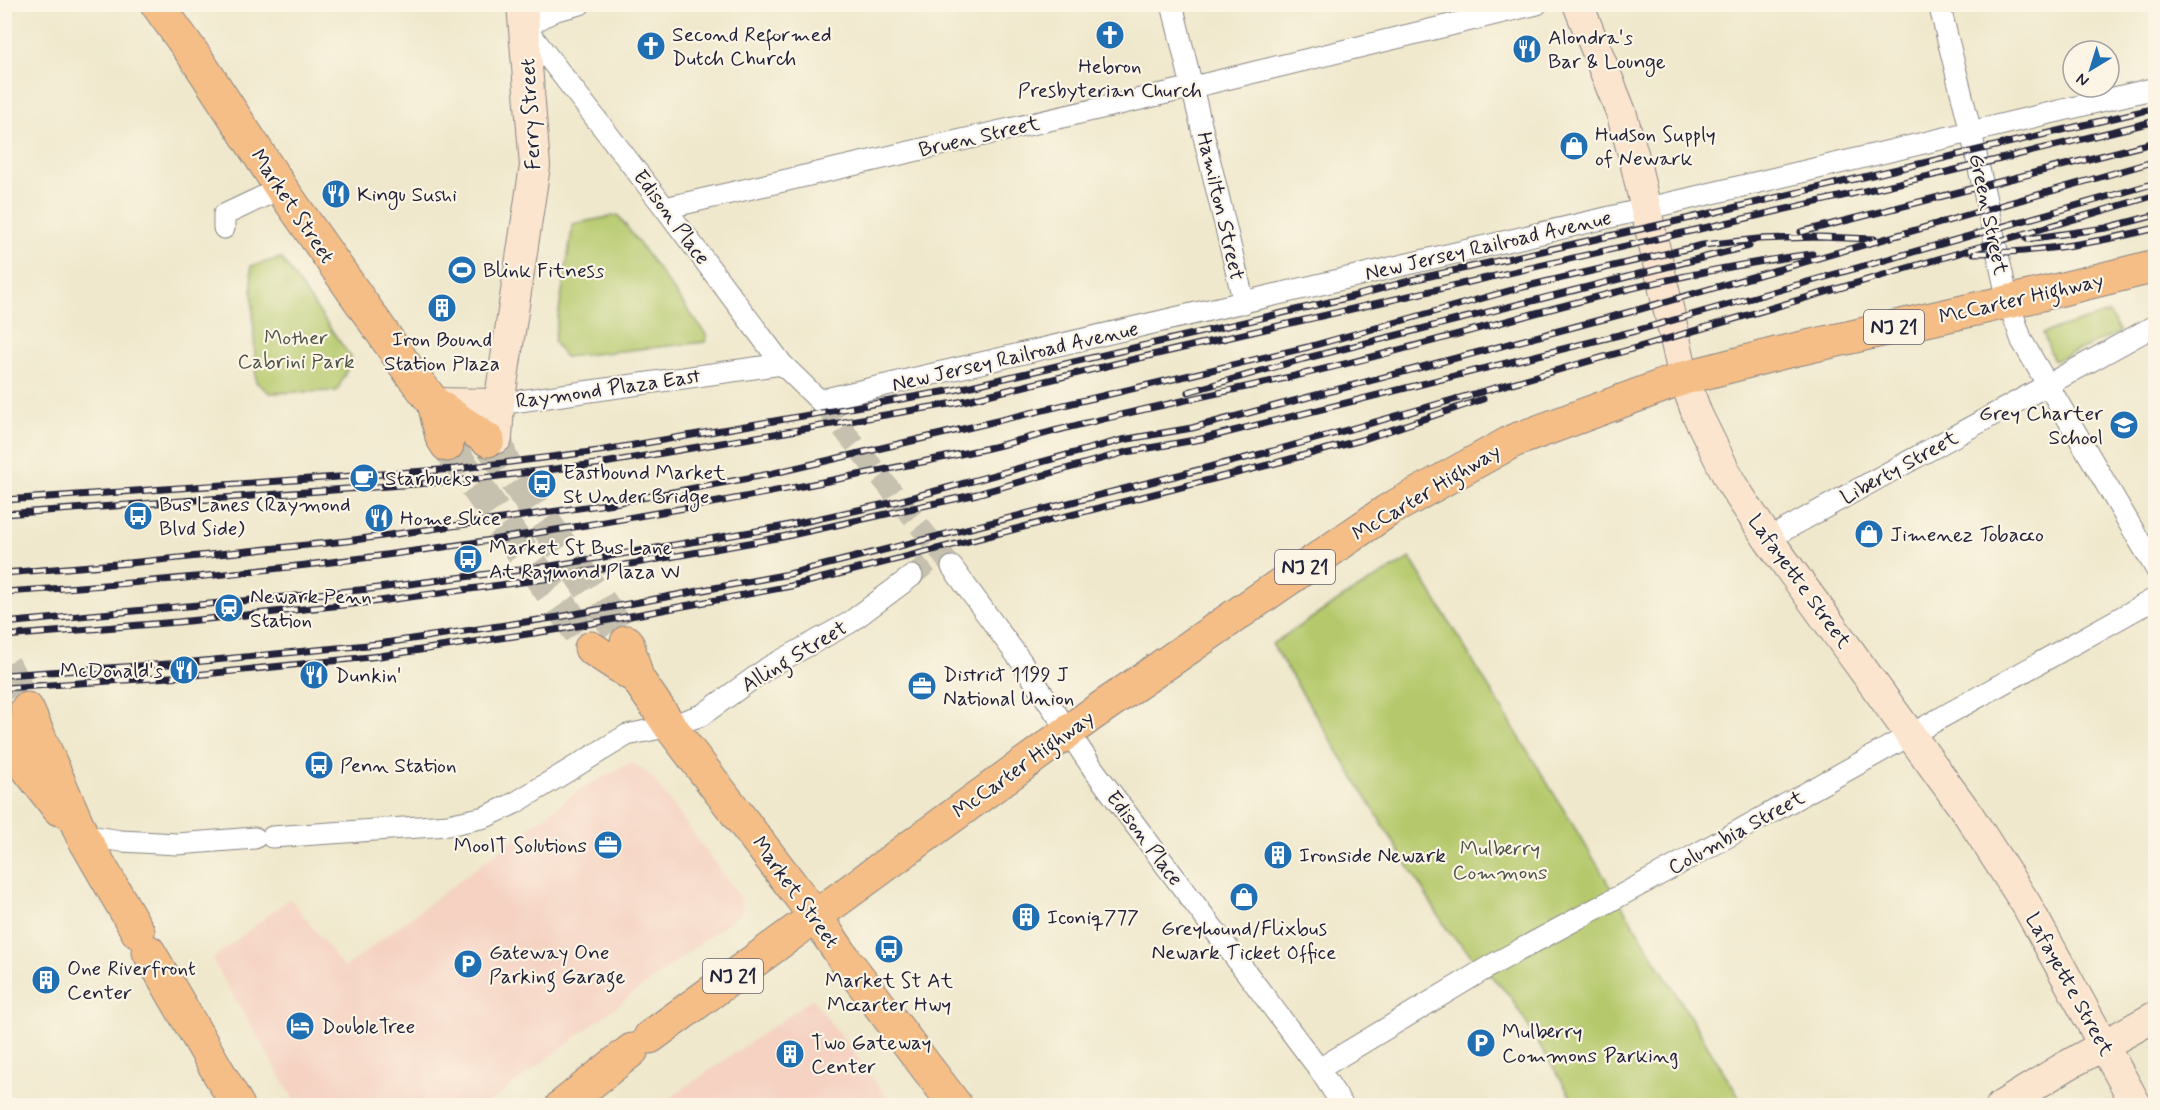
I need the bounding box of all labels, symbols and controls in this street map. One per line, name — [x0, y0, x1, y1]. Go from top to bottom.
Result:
church icon: Hebron Presbyterian Church — [1094, 19, 1126, 51]
place label: Second Reformed Dutch Church — [672, 21, 832, 73]
place label: Alondra's Bar & Lounge — [1548, 24, 1666, 77]
church icon: Second Reformed Dutch Church — [635, 30, 667, 62]
restaurant icon: Alondra's Bar & Lounge — [1511, 33, 1543, 65]
north arrow — [2061, 39, 2121, 99]
place label: Hebron Presbyterian Church — [1018, 53, 1202, 105]
street label: Ferry Street — [514, 57, 548, 171]
text: N — [2072, 68, 2093, 91]
street label: Bruen Street — [916, 109, 1043, 164]
place label: Hudson Supply of Newark — [1595, 121, 1716, 173]
street label: Hamilton Street — [1189, 129, 1251, 283]
shop icon: Hudson Supply of Newark — [1558, 130, 1590, 162]
street label: Market Street — [244, 144, 341, 269]
street label: Green Street — [1962, 151, 2015, 278]
street label: Edison Place — [626, 164, 716, 271]
restaurant icon: Kingu Sushi — [320, 178, 352, 210]
place label: Kingu Sushi — [357, 181, 457, 210]
street label: New Jersey Railroad Avenue — [1362, 204, 1614, 288]
sports icon: Blink Fitness — [446, 254, 478, 286]
place label: Blink Fitness — [483, 257, 604, 285]
street label: McCarter Highway — [1936, 266, 2107, 333]
building icon: Iron Bound Station Plaza — [426, 292, 458, 324]
road number: NJ 21 — [1864, 310, 1924, 344]
street label: New Jersey Railroad Avenue — [889, 315, 1141, 399]
park label: Mother Cabrini Park — [237, 324, 355, 376]
place label: Iron Bound Station Plaza — [384, 326, 500, 378]
street label: Raymond Plaza East — [514, 362, 703, 416]
place label: Grey Charter School — [1979, 400, 2103, 452]
school or university icon: Grey Charter School — [2108, 409, 2140, 441]
street label: Liberty Street — [1836, 424, 1964, 512]
street label: McCarter Highway — [1347, 438, 1507, 550]
place label: Eastbound Market St Under Bridge — [563, 459, 726, 512]
cafe icon: Starbucks — [348, 462, 380, 494]
place label: Starbucks — [385, 465, 472, 493]
bus stop icon: Eastbound Market St Under Bridge — [526, 468, 558, 500]
place label: Bus Lanes (Raymond Blvd Side) — [159, 491, 351, 543]
bus stop icon: Bus Lanes (Raymond Blvd Side) — [122, 500, 154, 532]
restaurant icon: Home Slice — [363, 502, 395, 534]
place label: Home Slice — [400, 505, 501, 533]
street label: Lafayette Street — [1741, 509, 1858, 655]
shop icon: Jimenez Tobacco — [1853, 518, 1885, 550]
place label: Jimenez Tobacco — [1890, 521, 2044, 549]
place label: Market St Bus Lane At Raymond Plaza W — [489, 534, 680, 586]
bus stop icon: Market St Bus Lane At Raymond Plaza W — [452, 543, 484, 575]
road number: NJ 21 — [1275, 550, 1335, 584]
place label: Newark Penn Station — [250, 583, 372, 635]
station icon: Newark Penn Station — [213, 592, 245, 624]
street label: Alling Street — [737, 614, 854, 701]
restaurant icon: McDonald's — [168, 654, 200, 686]
place label: McDonald's — [60, 657, 163, 685]
restaurant icon: Dunkin' — [298, 659, 330, 691]
place label: District 1199 J National Union — [943, 661, 1074, 713]
place label: Dunkin' — [335, 662, 402, 690]
office icon: District 1199 J National Union — [906, 670, 938, 702]
street label: McCarter Highway — [947, 704, 1101, 827]
bus stop icon: Penn Station — [303, 749, 335, 781]
place label: Penn Station — [340, 752, 457, 780]
street label: Columbia Street — [1663, 783, 1810, 882]
street label: Edison Place — [1099, 785, 1189, 892]
office icon: MooIT Solutions — [592, 829, 624, 861]
street label: Market Street — [745, 831, 845, 954]
place label: MooIT Solutions — [454, 832, 587, 860]
park label: Mulberry Commons — [1453, 835, 1547, 887]
building icon: Ironside Newark — [1262, 839, 1294, 871]
place label: Ironside Newark — [1299, 842, 1446, 870]
shop icon: Greyhound/Flixbus Newark Ticket Office — [1228, 881, 1260, 913]
building icon: Iconiq777 — [1010, 901, 1042, 933]
place label: Iconiq777 — [1047, 904, 1139, 932]
street label: Lafayette Street — [2018, 908, 2120, 1062]
place label: Greyhound/Flixbus Newark Ticket Office — [1152, 915, 1336, 967]
bus stop icon: Market St At Mccarter Hwy — [873, 933, 905, 965]
place label: Gateway One Parking Garage — [489, 939, 626, 993]
parking icon: Gateway One Parking Garage — [452, 948, 484, 980]
place label: One Riverfront Center — [67, 955, 196, 1007]
road number: NJ 21 — [703, 959, 763, 993]
building icon: One Riverfront Center — [30, 964, 62, 996]
place label: Market St At Mccarter Hwy — [825, 967, 954, 1019]
hotel icon: DoubleTree — [284, 1010, 316, 1042]
place label: DoubleTree — [321, 1013, 415, 1041]
place label: Mulberry Commons Parking — [1502, 1018, 1678, 1070]
parking icon: Mulberry Commons Parking — [1465, 1027, 1497, 1059]
place label: Two Gateway Center — [811, 1029, 931, 1081]
building icon: Two Gateway Center — [774, 1038, 806, 1070]

